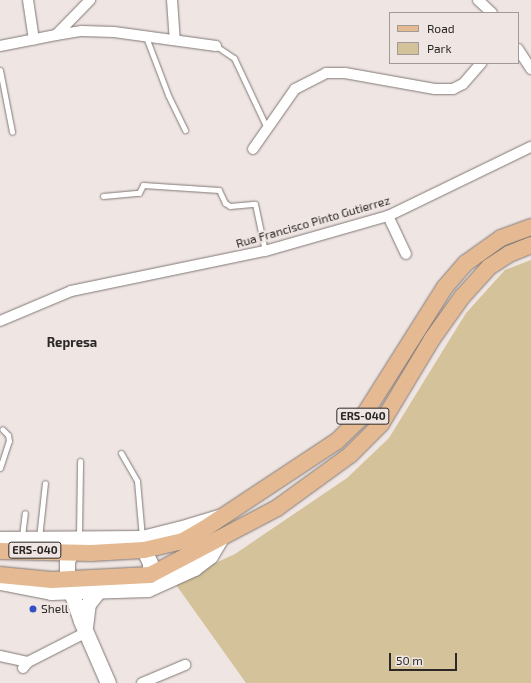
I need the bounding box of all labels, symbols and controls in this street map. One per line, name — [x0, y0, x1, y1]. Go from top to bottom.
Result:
legend — [389, 12, 519, 64]
text: Road — [427, 21, 455, 35]
text: Park — [427, 41, 452, 55]
street label: Rua Francisco Pinto Gutierrez — [234, 193, 392, 251]
district label: Represa — [47, 334, 97, 350]
road number: ERS-040 — [336, 407, 390, 425]
road number: ERS-040 — [8, 541, 62, 559]
place label: Shell — [41, 602, 68, 616]
marker: Shell — [28, 604, 38, 614]
scale bar — [391, 645, 459, 671]
text: 50 m — [396, 653, 423, 667]

